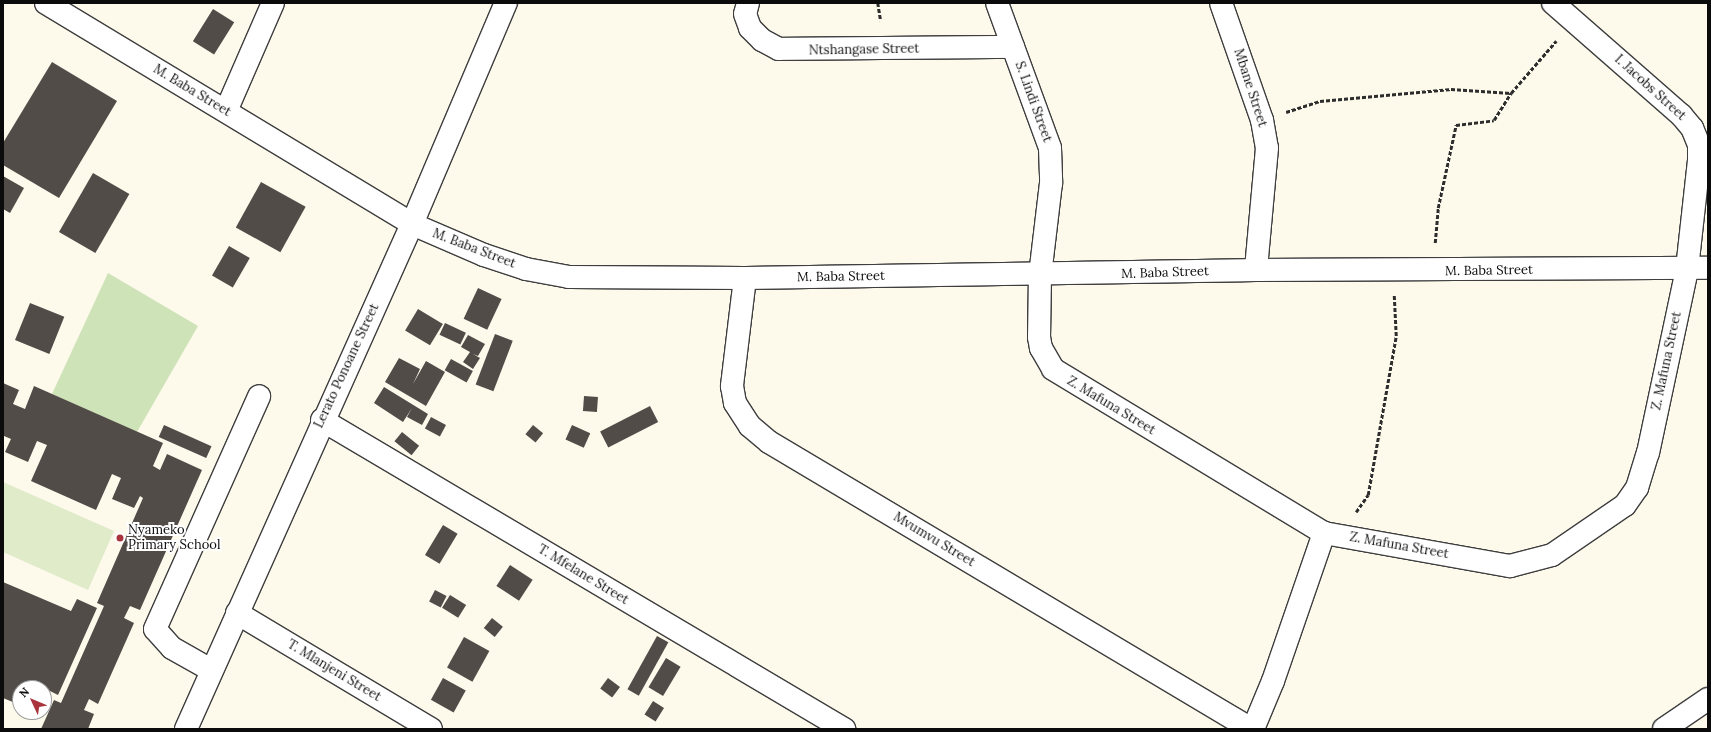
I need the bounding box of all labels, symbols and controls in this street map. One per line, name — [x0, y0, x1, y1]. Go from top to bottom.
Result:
street label: Ntshangase Street — [809, 41, 919, 59]
street label: Mbane Street — [1230, 47, 1270, 129]
street label: I. Jacobs Street — [1611, 52, 1689, 124]
street label: S. Lindi Street — [1011, 60, 1055, 144]
street label: M. Baba Street — [150, 62, 234, 120]
street label: M. Baba Street — [430, 226, 518, 272]
street label: M. Baba Street — [1445, 262, 1533, 280]
street label: M. Baba Street — [1121, 264, 1209, 282]
street label: M. Baba Street — [797, 268, 885, 286]
street label: Lerato Ponoane Street — [311, 301, 383, 431]
street label: Z. Mafuna Street — [1649, 310, 1685, 412]
street label: Z. Mafuna Street — [1064, 374, 1158, 438]
street label: Mvumvu Street — [890, 510, 978, 570]
place label: Nyameko Primary School — [128, 523, 220, 554]
street label: Z. Mafuna Street — [1348, 530, 1450, 562]
marker: Nyameko Primary School — [115, 533, 125, 543]
street label: T. Mfelane Street — [535, 542, 631, 608]
street label: T. Mlanjeni Street — [284, 637, 384, 705]
north arrow — [12, 680, 52, 720]
text: N — [16, 684, 32, 700]

